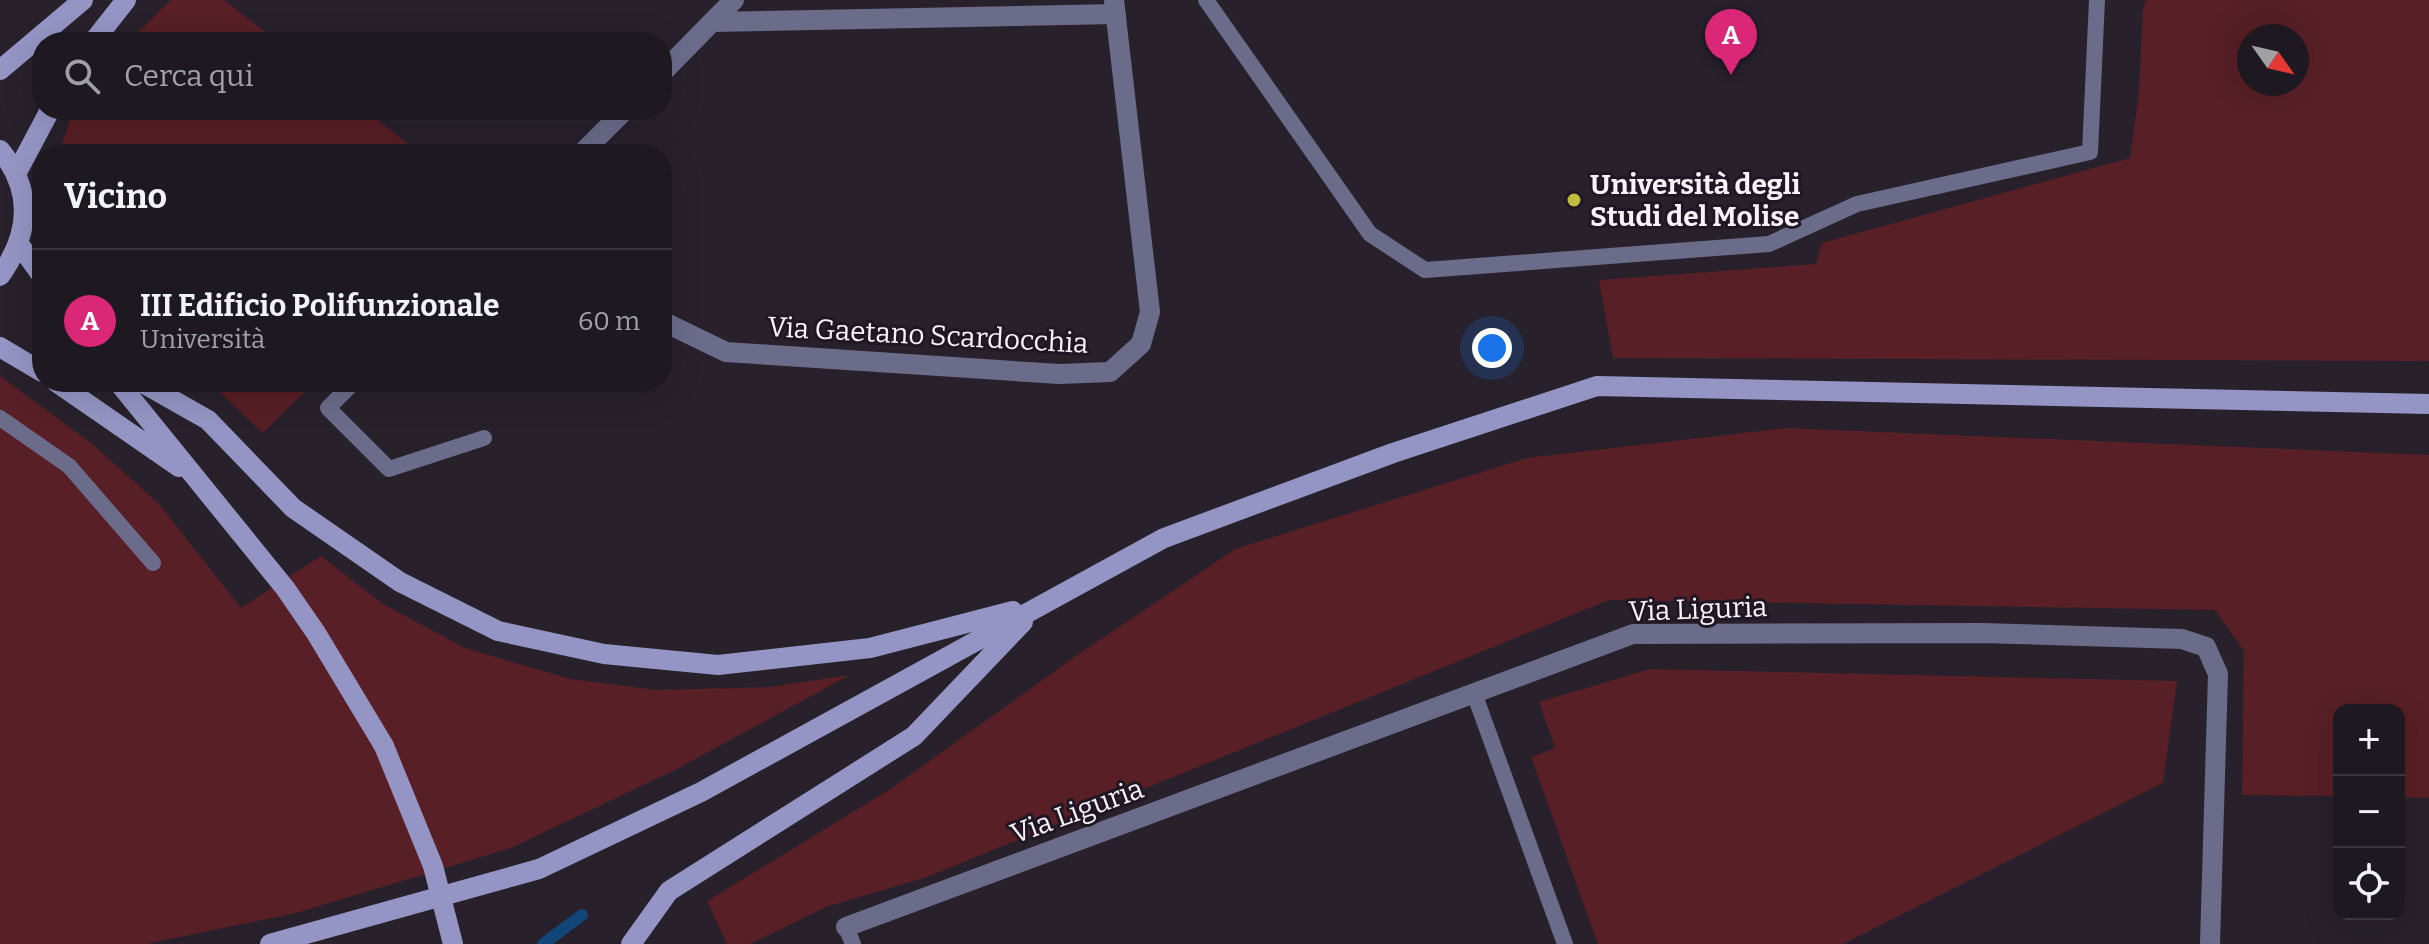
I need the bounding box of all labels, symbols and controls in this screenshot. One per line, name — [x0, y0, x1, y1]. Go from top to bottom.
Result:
pin: A — [1705, 9, 1757, 75]
north arrow — [2237, 24, 2309, 96]
search box — [32, 32, 672, 120]
icon: search — [60, 54, 104, 98]
text: Cerca qui — [124, 58, 254, 94]
place label: Università degli Studi del Molise — [1590, 168, 1800, 233]
text: Vicino — [64, 176, 167, 217]
marker: Università degli Studi del Molise — [1565, 191, 1583, 209]
text: III Edificio Polifunzionale — [140, 288, 499, 324]
text: A — [81, 306, 99, 337]
text: 60 m — [578, 306, 640, 337]
street label: Via Gaetano Scardocchia — [767, 310, 1089, 360]
text: Università — [140, 324, 265, 355]
your location — [1472, 328, 1512, 368]
street label: Via Liguria — [1628, 590, 1768, 628]
map controls — [2333, 704, 2405, 920]
button: + — [2333, 704, 2405, 776]
street label: Via Liguria — [1006, 772, 1148, 850]
button: − — [2333, 776, 2405, 848]
button: locate — [2333, 848, 2405, 920]

